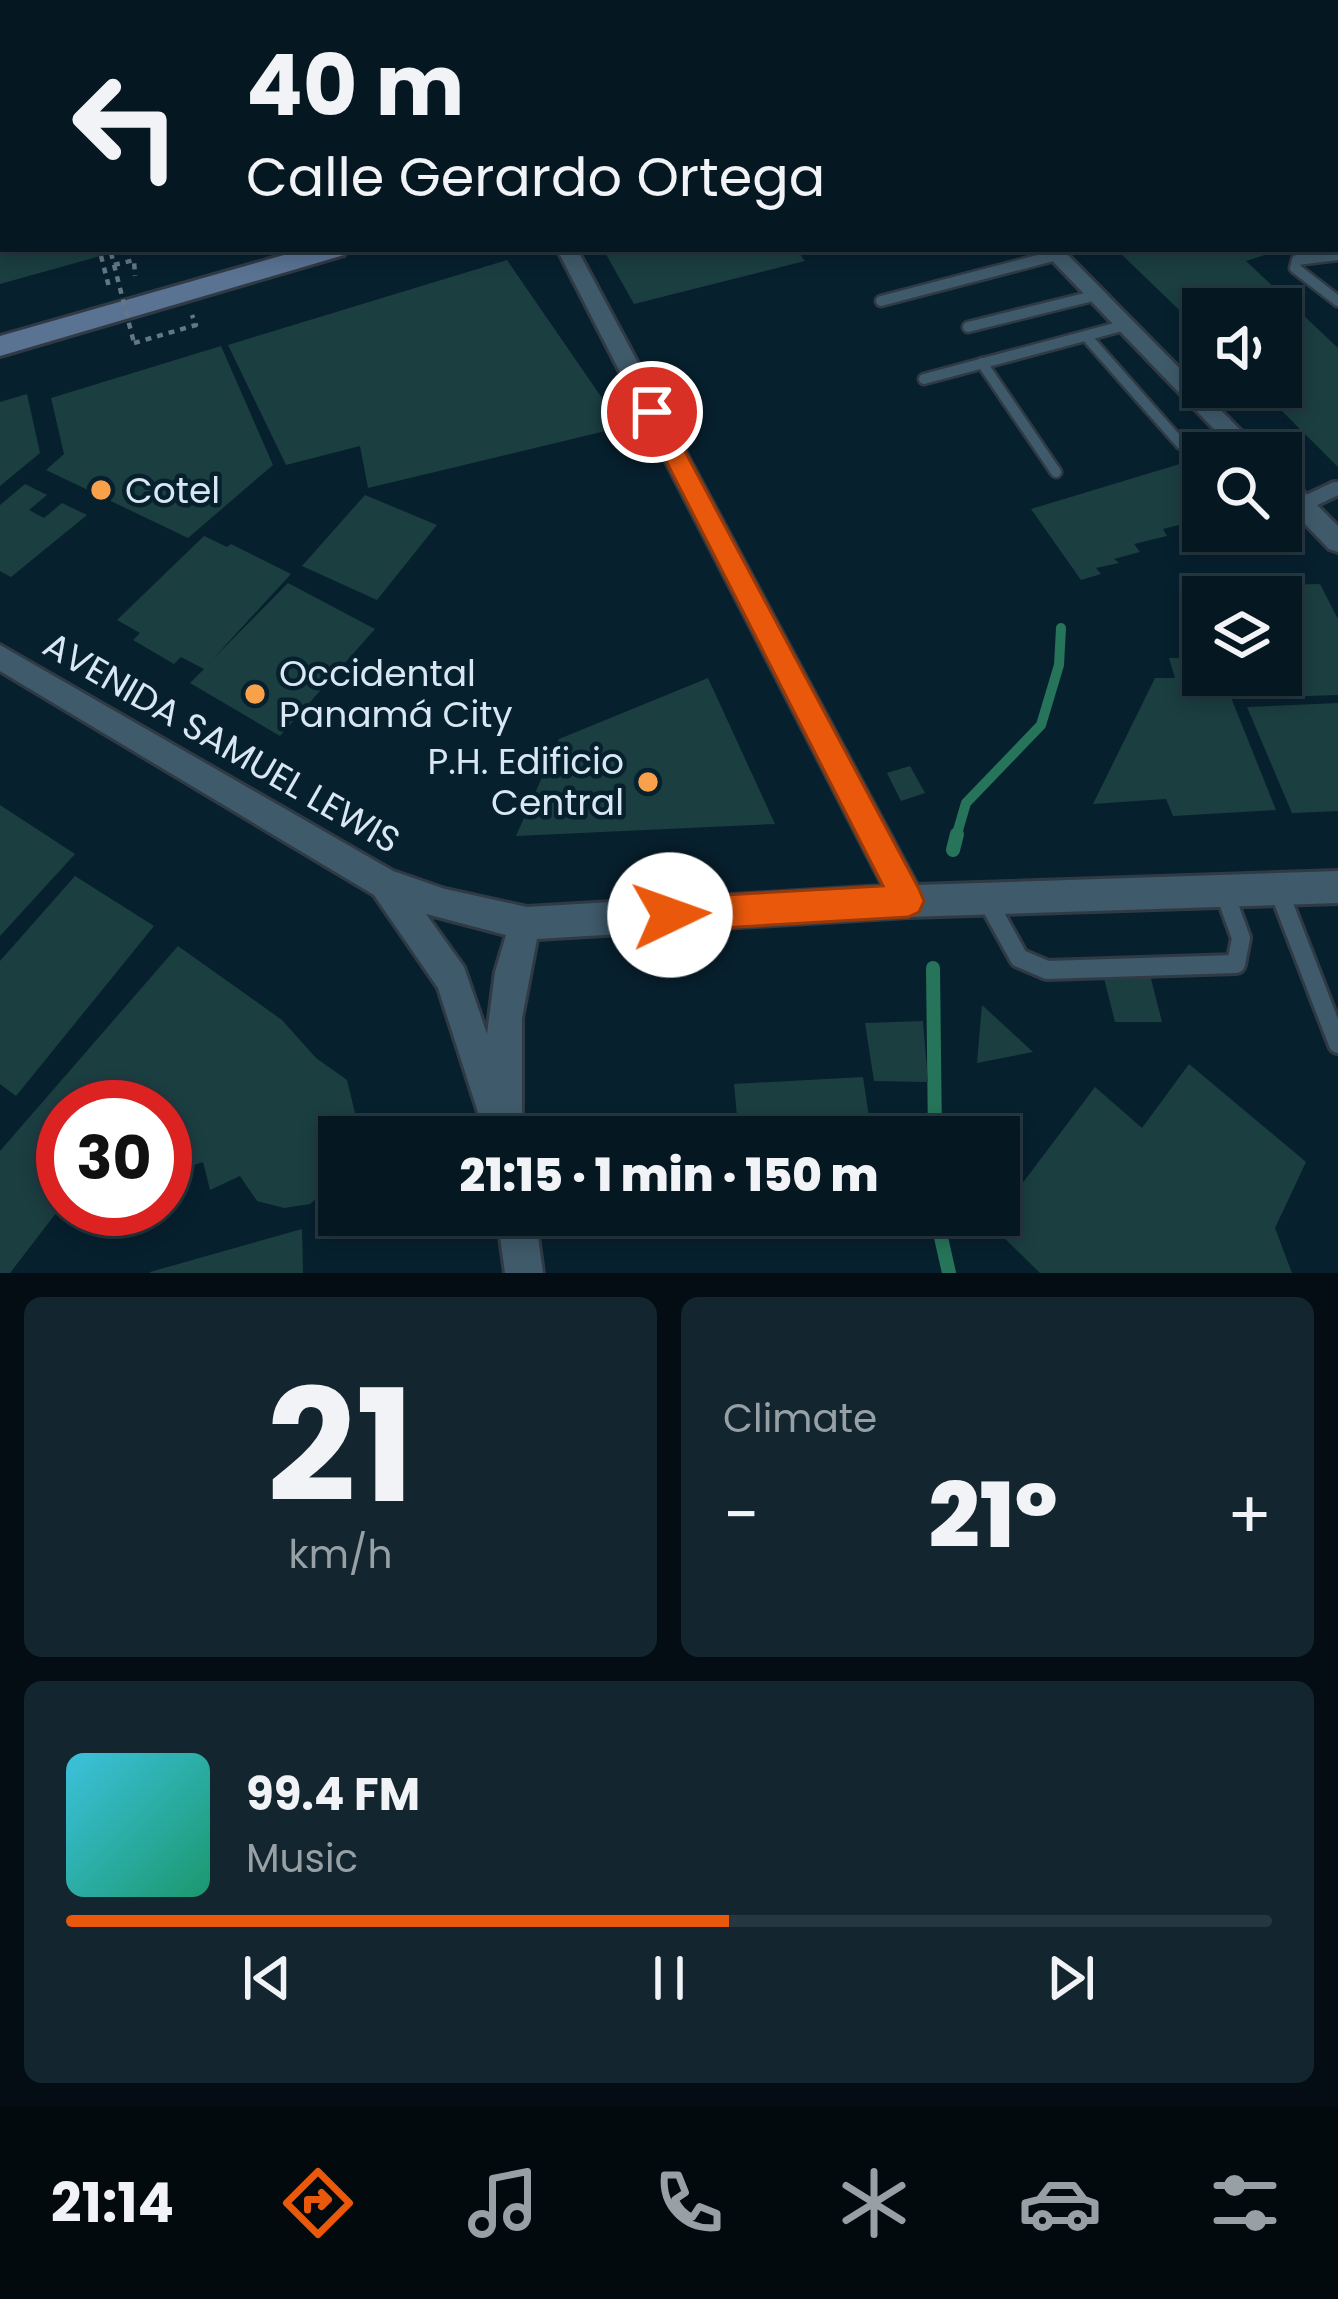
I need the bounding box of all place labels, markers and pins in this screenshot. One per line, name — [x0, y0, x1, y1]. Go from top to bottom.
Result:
pin — [601, 361, 703, 463]
place label: Cotel — [125, 465, 220, 516]
marker: Cotel — [88, 477, 114, 503]
place label: Occidental Panamá City — [279, 648, 513, 740]
marker: Occidental Panamá City — [242, 681, 268, 707]
place label: P.H. Edificio Central — [427, 736, 624, 828]
marker: P.H. Edificio Central — [635, 769, 661, 795]

